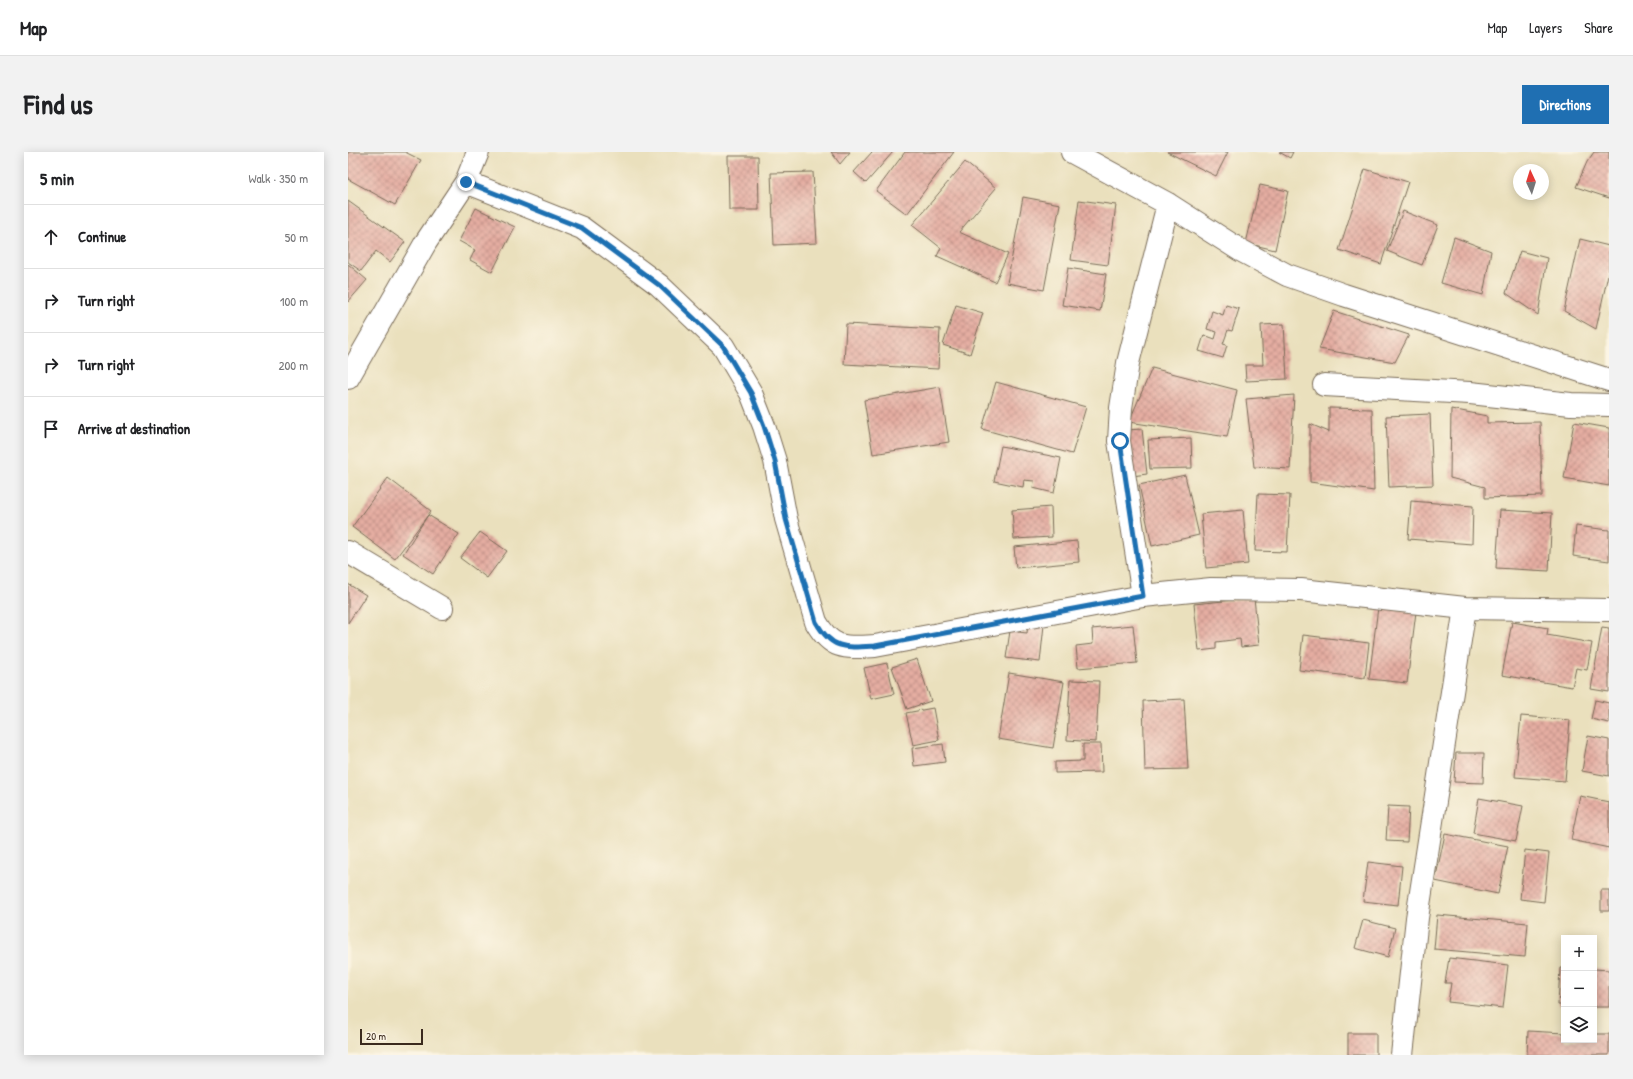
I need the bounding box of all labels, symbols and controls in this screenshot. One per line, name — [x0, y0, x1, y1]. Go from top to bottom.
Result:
text: Map — [20, 15, 47, 41]
text: Map — [1487, 18, 1507, 37]
text: Layers — [1529, 18, 1562, 37]
text: Share — [1584, 18, 1613, 37]
text: Find us — [24, 85, 93, 123]
button: Directions — [1522, 85, 1609, 124]
north arrow — [1513, 164, 1549, 200]
text: 5 min — [40, 167, 74, 190]
text: Walk · 350 m — [248, 169, 308, 187]
route end — [457, 173, 475, 191]
icon: ahead — [40, 226, 62, 248]
text: Continue — [78, 226, 126, 247]
text: 50 m — [285, 228, 308, 246]
icon: right — [40, 290, 62, 312]
text: Turn right — [78, 290, 134, 311]
text: 100 m — [280, 292, 308, 310]
icon: right — [40, 354, 62, 376]
text: Turn right — [78, 354, 134, 375]
text: 200 m — [278, 356, 308, 374]
icon: arrive — [40, 418, 62, 440]
text: Arrive at destination — [78, 418, 190, 439]
route start — [1111, 432, 1129, 450]
map controls — [1561, 935, 1597, 1043]
button: + — [1561, 935, 1597, 971]
button: − — [1561, 971, 1597, 1007]
button: layers — [1561, 1007, 1597, 1043]
scale bar — [360, 1027, 423, 1046]
text: 20 m — [366, 1029, 386, 1043]

